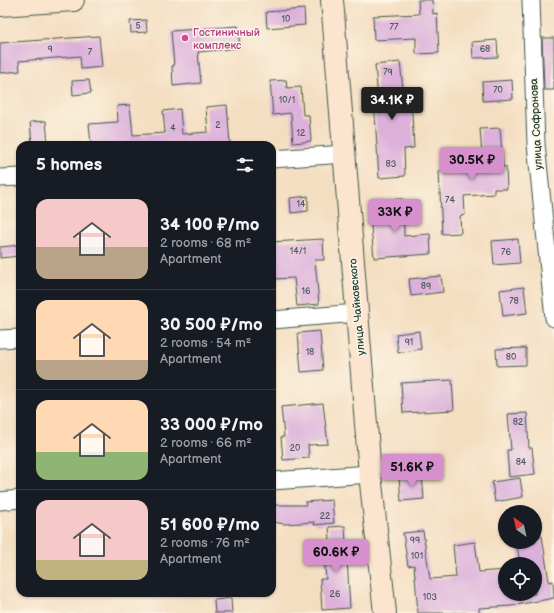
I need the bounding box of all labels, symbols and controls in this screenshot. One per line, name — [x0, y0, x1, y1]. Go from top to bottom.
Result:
house number: 10 — [282, 14, 290, 25]
house number: 5 — [135, 21, 141, 32]
house number: 77 — [390, 22, 399, 33]
place label: Гостиничный комплекс — [193, 26, 260, 52]
marker: Гостиничный комплекс — [180, 33, 190, 43]
house number: 9 — [47, 44, 53, 55]
house number: 68 — [480, 44, 490, 55]
house number: 7 — [88, 47, 93, 58]
house number: 79 — [383, 67, 393, 78]
street label: улица Софронова — [527, 77, 545, 170]
house number: 70 — [493, 85, 503, 96]
pin: 34.1K ₽ — [355, 87, 429, 121]
text: 34.1K ₽ — [370, 92, 414, 108]
house number: 10/1 — [279, 95, 295, 106]
house number: 2 — [215, 120, 221, 131]
house number: 4 — [170, 123, 176, 134]
house number: 12 — [297, 128, 306, 139]
pin: 30.5K ₽ — [435, 147, 509, 181]
text: 30.5K ₽ — [449, 152, 495, 168]
icon: filters — [234, 154, 256, 176]
text: 5 homes — [36, 155, 102, 175]
house number: 83 — [386, 159, 397, 170]
house number: 74 — [445, 195, 455, 206]
house number: 14 — [297, 199, 306, 210]
pin: 33K ₽ — [367, 199, 423, 233]
text: 33K ₽ — [377, 204, 413, 220]
icon: home — [68, 215, 116, 263]
text: 34 100 ₽/mo — [160, 215, 260, 235]
text: 2 rooms · 68 m² — [160, 235, 251, 251]
house number: 14/1 — [290, 246, 306, 257]
house number: 76 — [501, 247, 511, 258]
text: Apartment — [160, 251, 221, 267]
street label: улица Чайковского — [346, 258, 368, 356]
house number: 89 — [421, 281, 431, 292]
house number: 16 — [302, 286, 311, 297]
house number: 78 — [509, 296, 519, 307]
text: 30 500 ₽/mo — [160, 315, 263, 335]
icon: home — [68, 316, 116, 364]
text: 2 rooms · 54 m² — [160, 335, 251, 351]
house number: 91 — [405, 337, 413, 348]
house number: 18 — [306, 347, 314, 358]
text: Apartment — [160, 351, 221, 367]
house number: 80 — [506, 352, 516, 363]
text: 33 000 ₽/mo — [160, 415, 263, 435]
icon: home — [68, 416, 116, 464]
house number: 82 — [513, 417, 524, 428]
text: 2 rooms · 66 m² — [160, 435, 252, 451]
house number: 20 — [290, 443, 300, 454]
text: Apartment — [160, 451, 221, 467]
pin: 51.6K ₽ — [375, 454, 449, 488]
house number: 84 — [516, 457, 527, 468]
text: 51.6K ₽ — [390, 459, 434, 475]
north arrow — [498, 505, 542, 549]
map controls — [498, 505, 542, 601]
house number: 22 — [320, 511, 331, 522]
text: 51 600 ₽/mo — [160, 515, 260, 535]
icon: home — [68, 516, 116, 564]
text: 2 rooms · 76 m² — [160, 535, 250, 551]
house number: 99 — [410, 535, 420, 546]
pin: 60.6K ₽ — [299, 539, 373, 573]
text: 60.6K ₽ — [313, 544, 359, 560]
text: Apartment — [160, 551, 221, 567]
house number: 101 — [411, 551, 423, 562]
button: locate — [498, 557, 542, 601]
house number: 26 — [330, 589, 341, 600]
house number: 103 — [423, 592, 438, 603]

